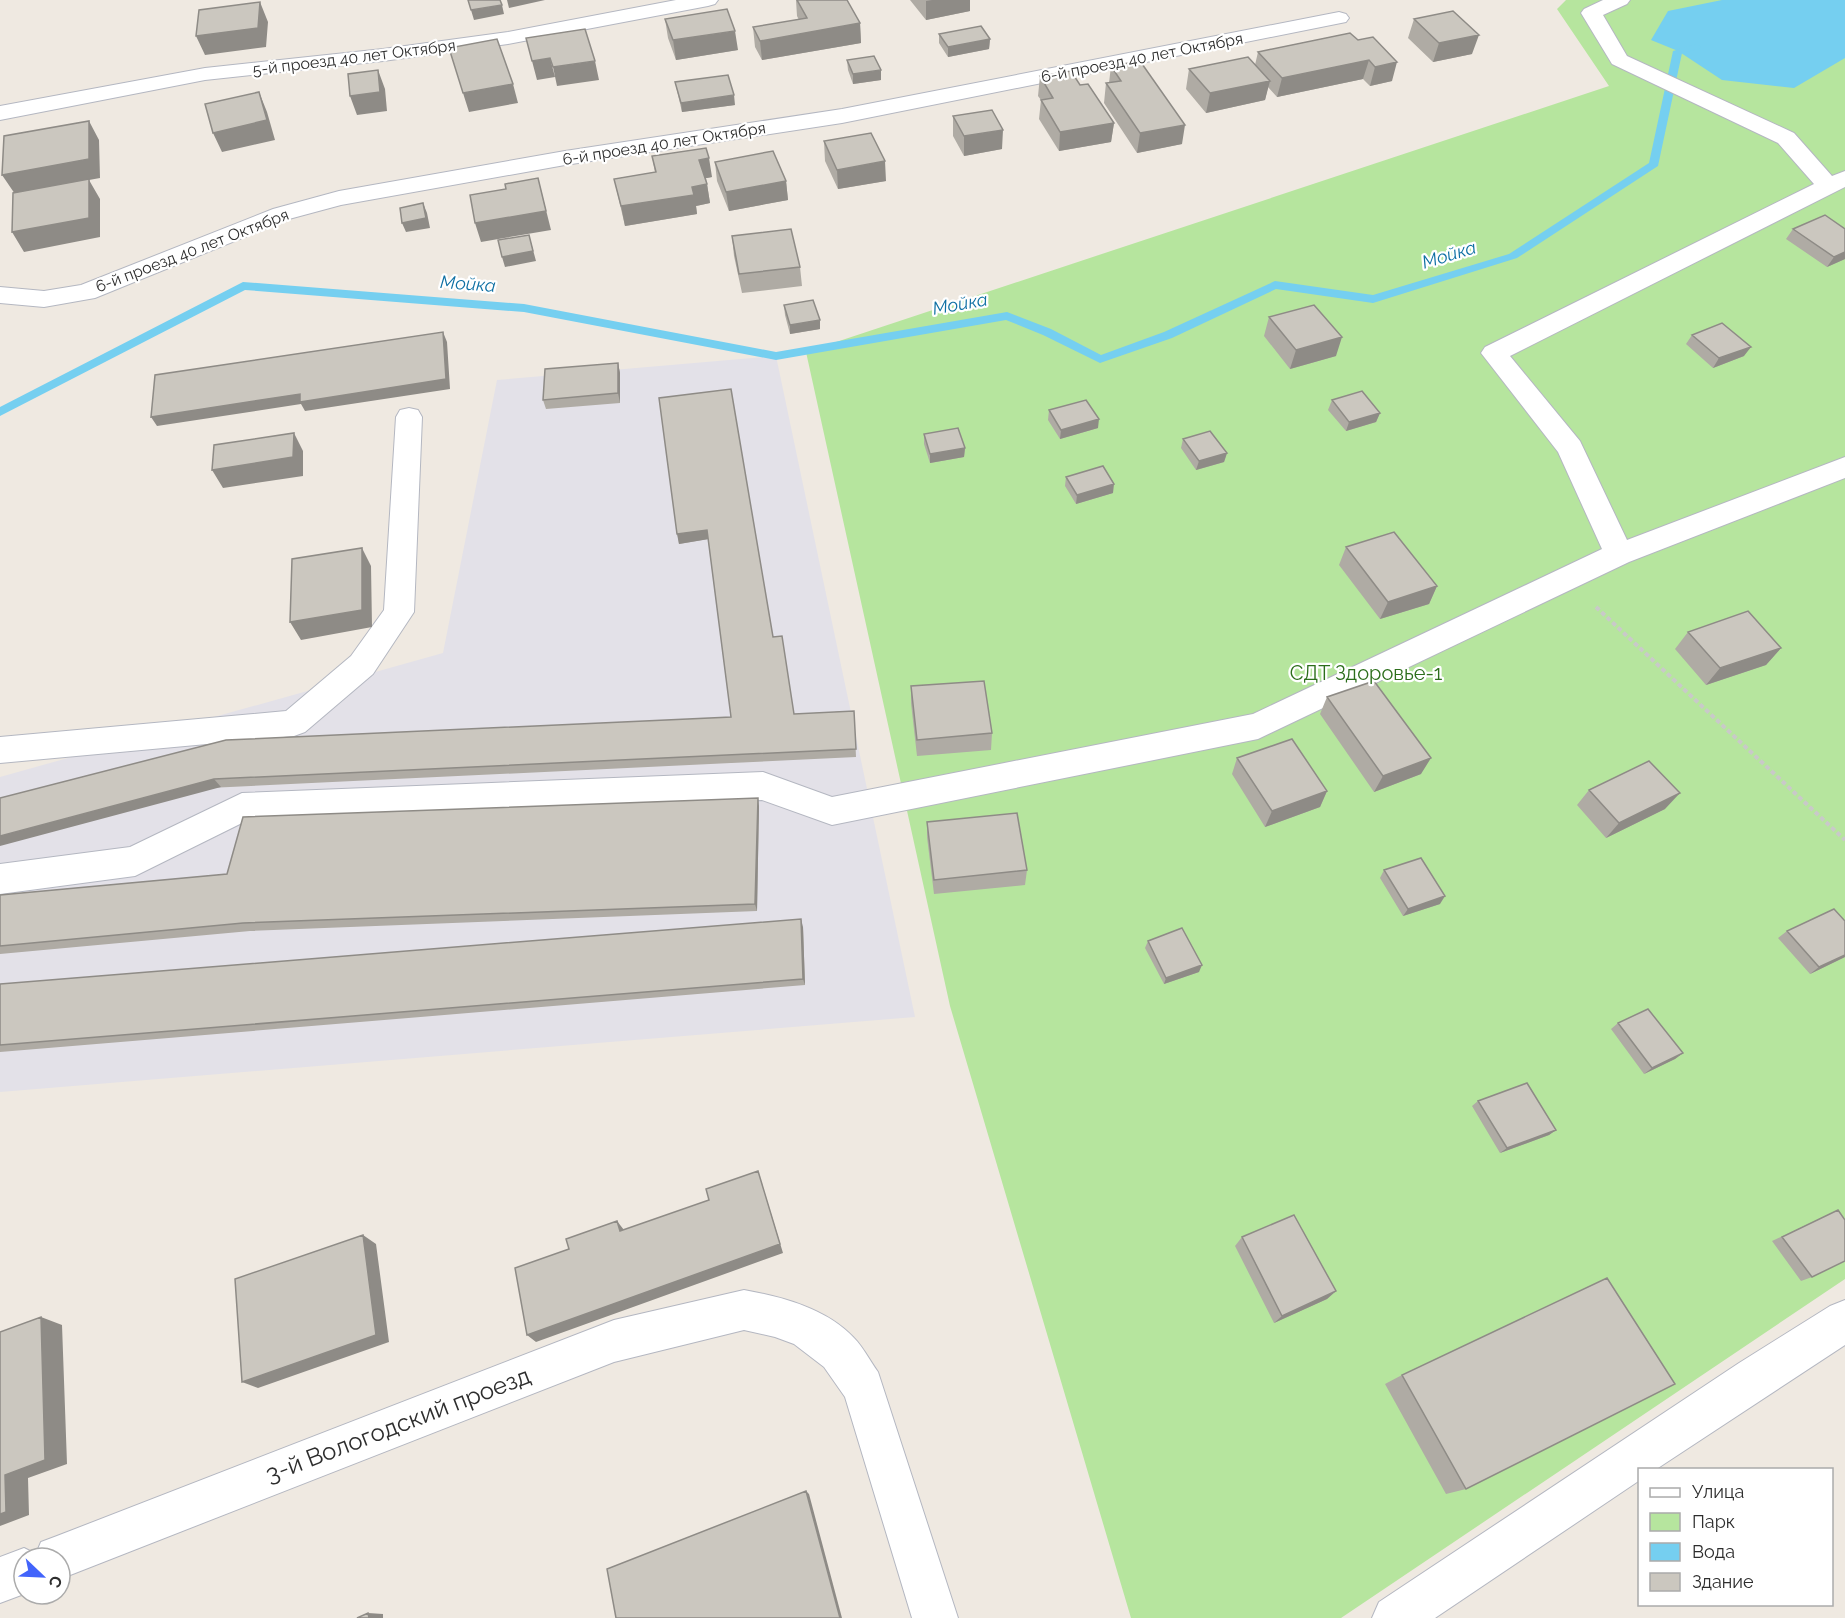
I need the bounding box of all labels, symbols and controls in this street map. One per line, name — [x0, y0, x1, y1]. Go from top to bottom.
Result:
street label: 6-й проезд 40 лет Октября — [1040, 29, 1245, 86]
street label: 5-й проезд 40 лет Октября — [252, 36, 457, 79]
street label: 6-й проезд 40 лет Октября — [561, 118, 767, 169]
street label: 6-й проезд 40 лет Октября — [93, 205, 291, 296]
water label: Мойка — [1419, 236, 1479, 273]
water label: Мойка — [440, 271, 497, 296]
water label: Мойка — [931, 288, 989, 319]
park label: СДТ Здоровье-1 — [1290, 661, 1443, 685]
street label: 3-й Вологодский проезд — [261, 1361, 534, 1489]
legend — [1638, 1468, 1833, 1606]
text: Улица — [1692, 1481, 1744, 1502]
text: Парк — [1692, 1511, 1735, 1532]
text: Вода — [1692, 1541, 1735, 1562]
north arrow — [12, 1546, 72, 1606]
text: Здание — [1692, 1571, 1754, 1592]
text: С — [44, 1573, 66, 1590]

